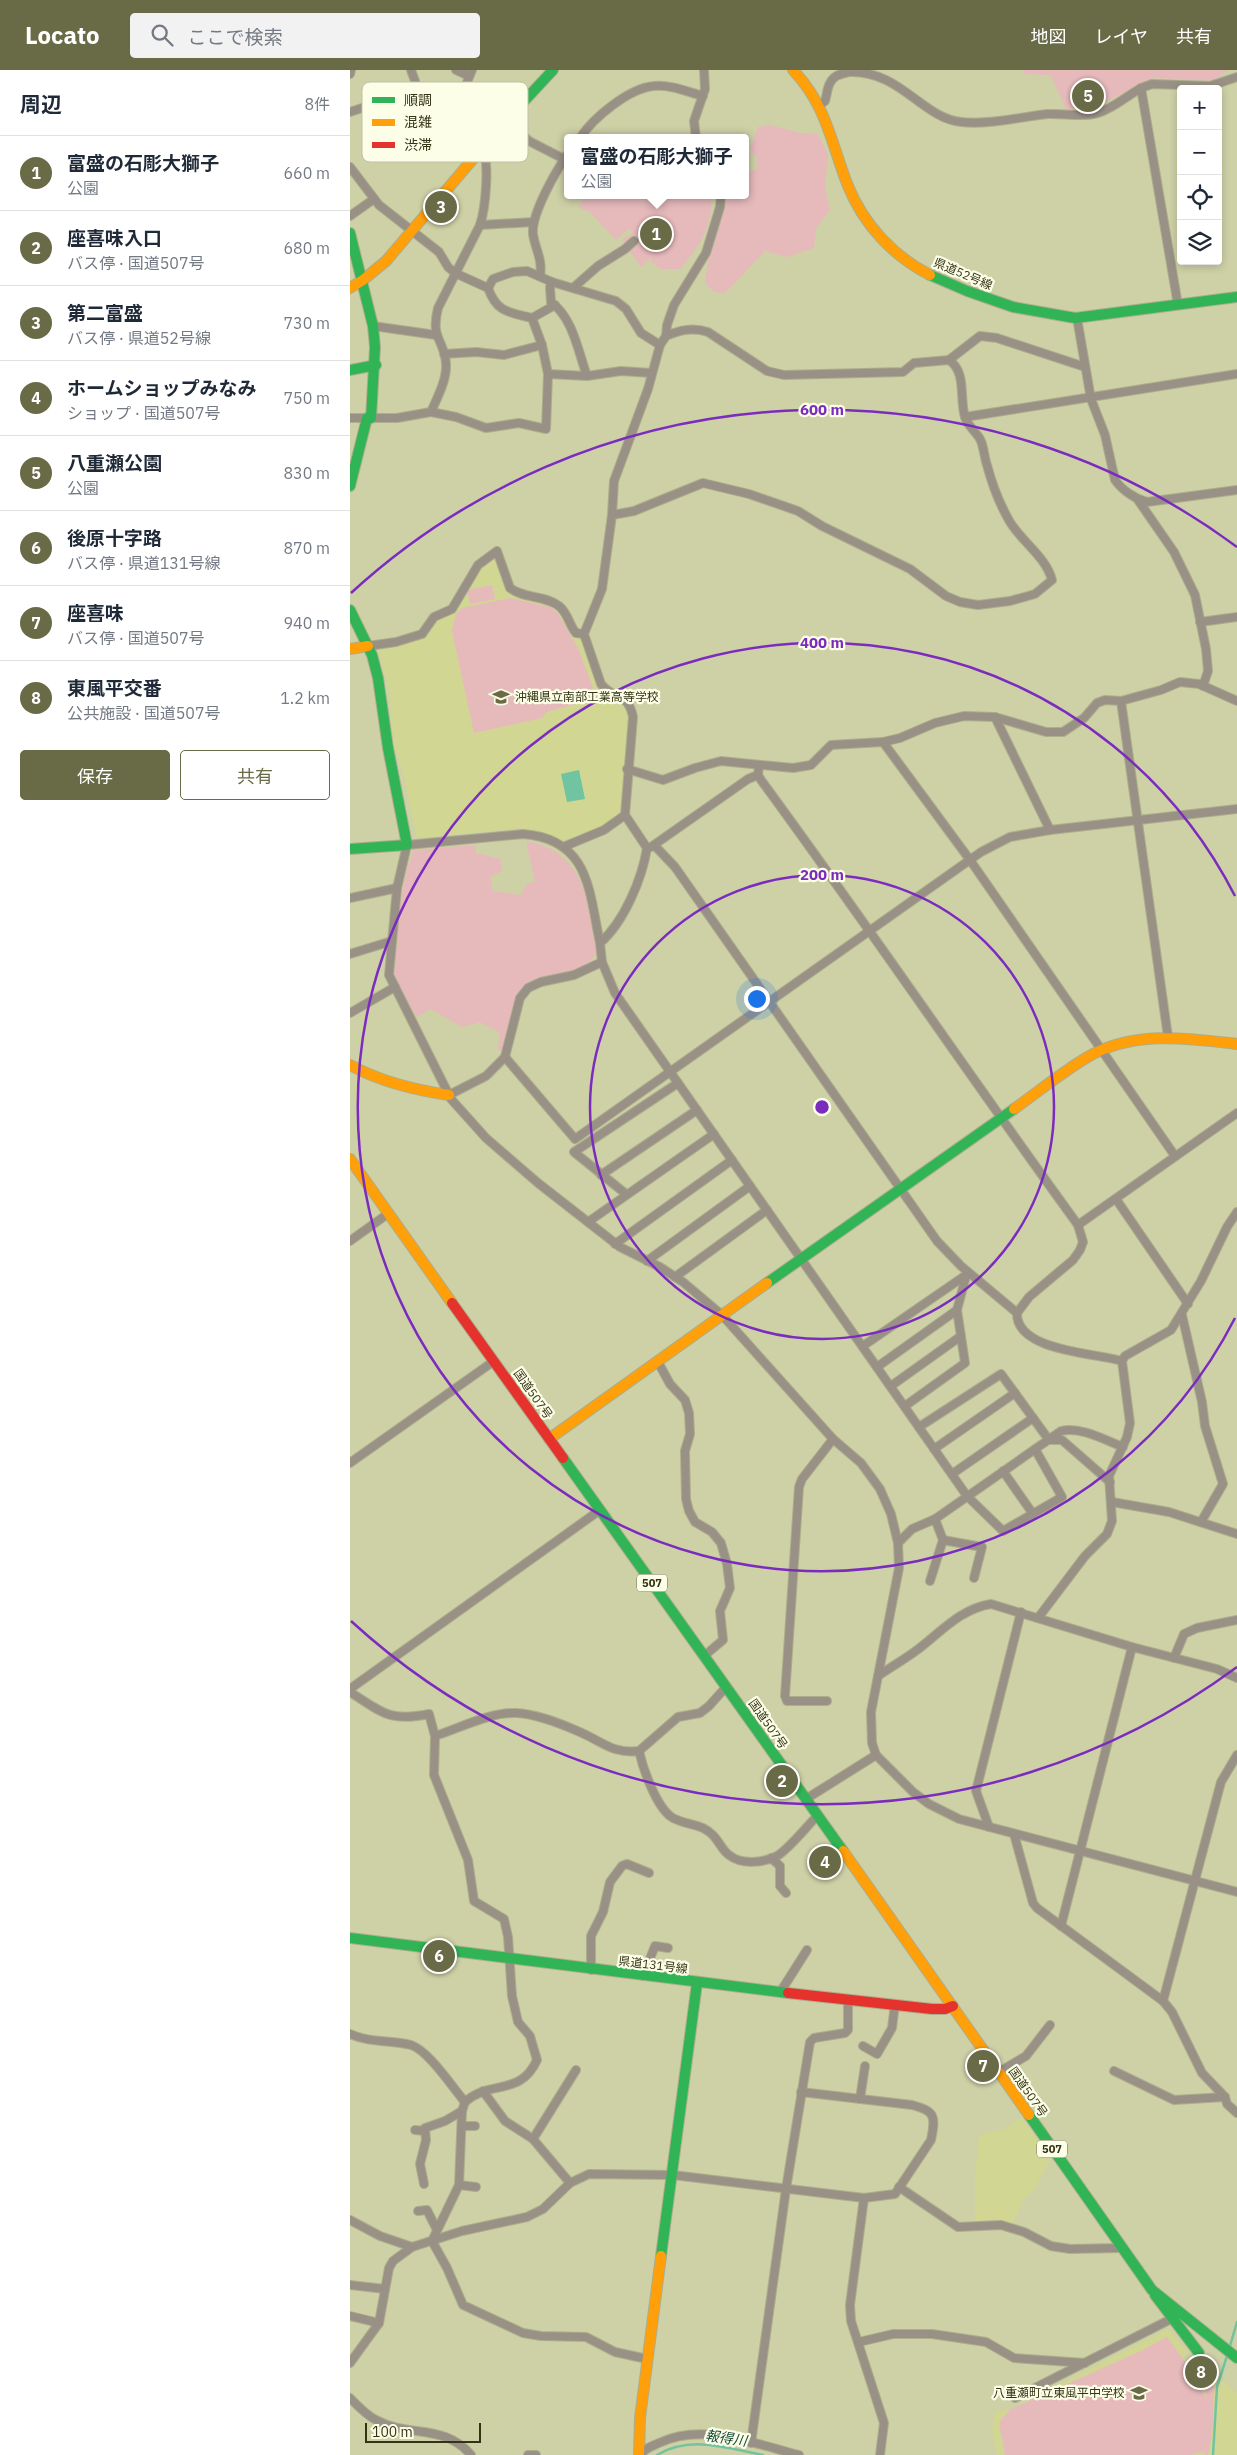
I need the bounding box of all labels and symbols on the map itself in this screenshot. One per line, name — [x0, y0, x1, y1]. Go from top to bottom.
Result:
pin: 5 — [1072, 77, 1104, 115]
legend — [362, 82, 528, 162]
text: 順調 — [404, 91, 432, 109]
text: 混雑 — [404, 113, 432, 131]
text: 渋滞 — [404, 136, 432, 154]
pin: 3 — [425, 188, 457, 226]
pin: 1 — [640, 215, 672, 253]
street label: 県道52号線 — [932, 254, 995, 293]
text: 600 m — [800, 400, 844, 419]
text: 400 m — [800, 633, 844, 652]
school or university icon: 沖縄県立南部工業高等学校 — [491, 687, 511, 707]
place label: 沖縄県立南部工業高等学校 — [515, 689, 659, 704]
text: 200 m — [800, 865, 844, 884]
your location — [744, 986, 770, 1012]
centre of rings — [813, 1098, 831, 1116]
street label: 国道507号 — [511, 1366, 556, 1422]
road number: 507 — [637, 1575, 667, 1592]
street label: 国道507号 — [746, 1696, 791, 1752]
pin: 2 — [766, 1762, 798, 1800]
pin: 4 — [809, 1843, 841, 1881]
pin: 6 — [423, 1937, 455, 1975]
street label: 県道131号線 — [618, 1953, 689, 1976]
pin: 7 — [967, 2047, 999, 2085]
street label: 国道507号 — [1006, 2064, 1051, 2120]
road number: 507 — [1037, 2140, 1067, 2158]
pin: 8 — [1185, 2353, 1217, 2391]
school or university icon: 八重瀬町立東風平中学校 — [1129, 2383, 1149, 2403]
place label: 八重瀬町立東風平中学校 — [993, 2385, 1125, 2400]
scale bar — [365, 2420, 481, 2443]
water label: 報得川 — [704, 2426, 750, 2450]

